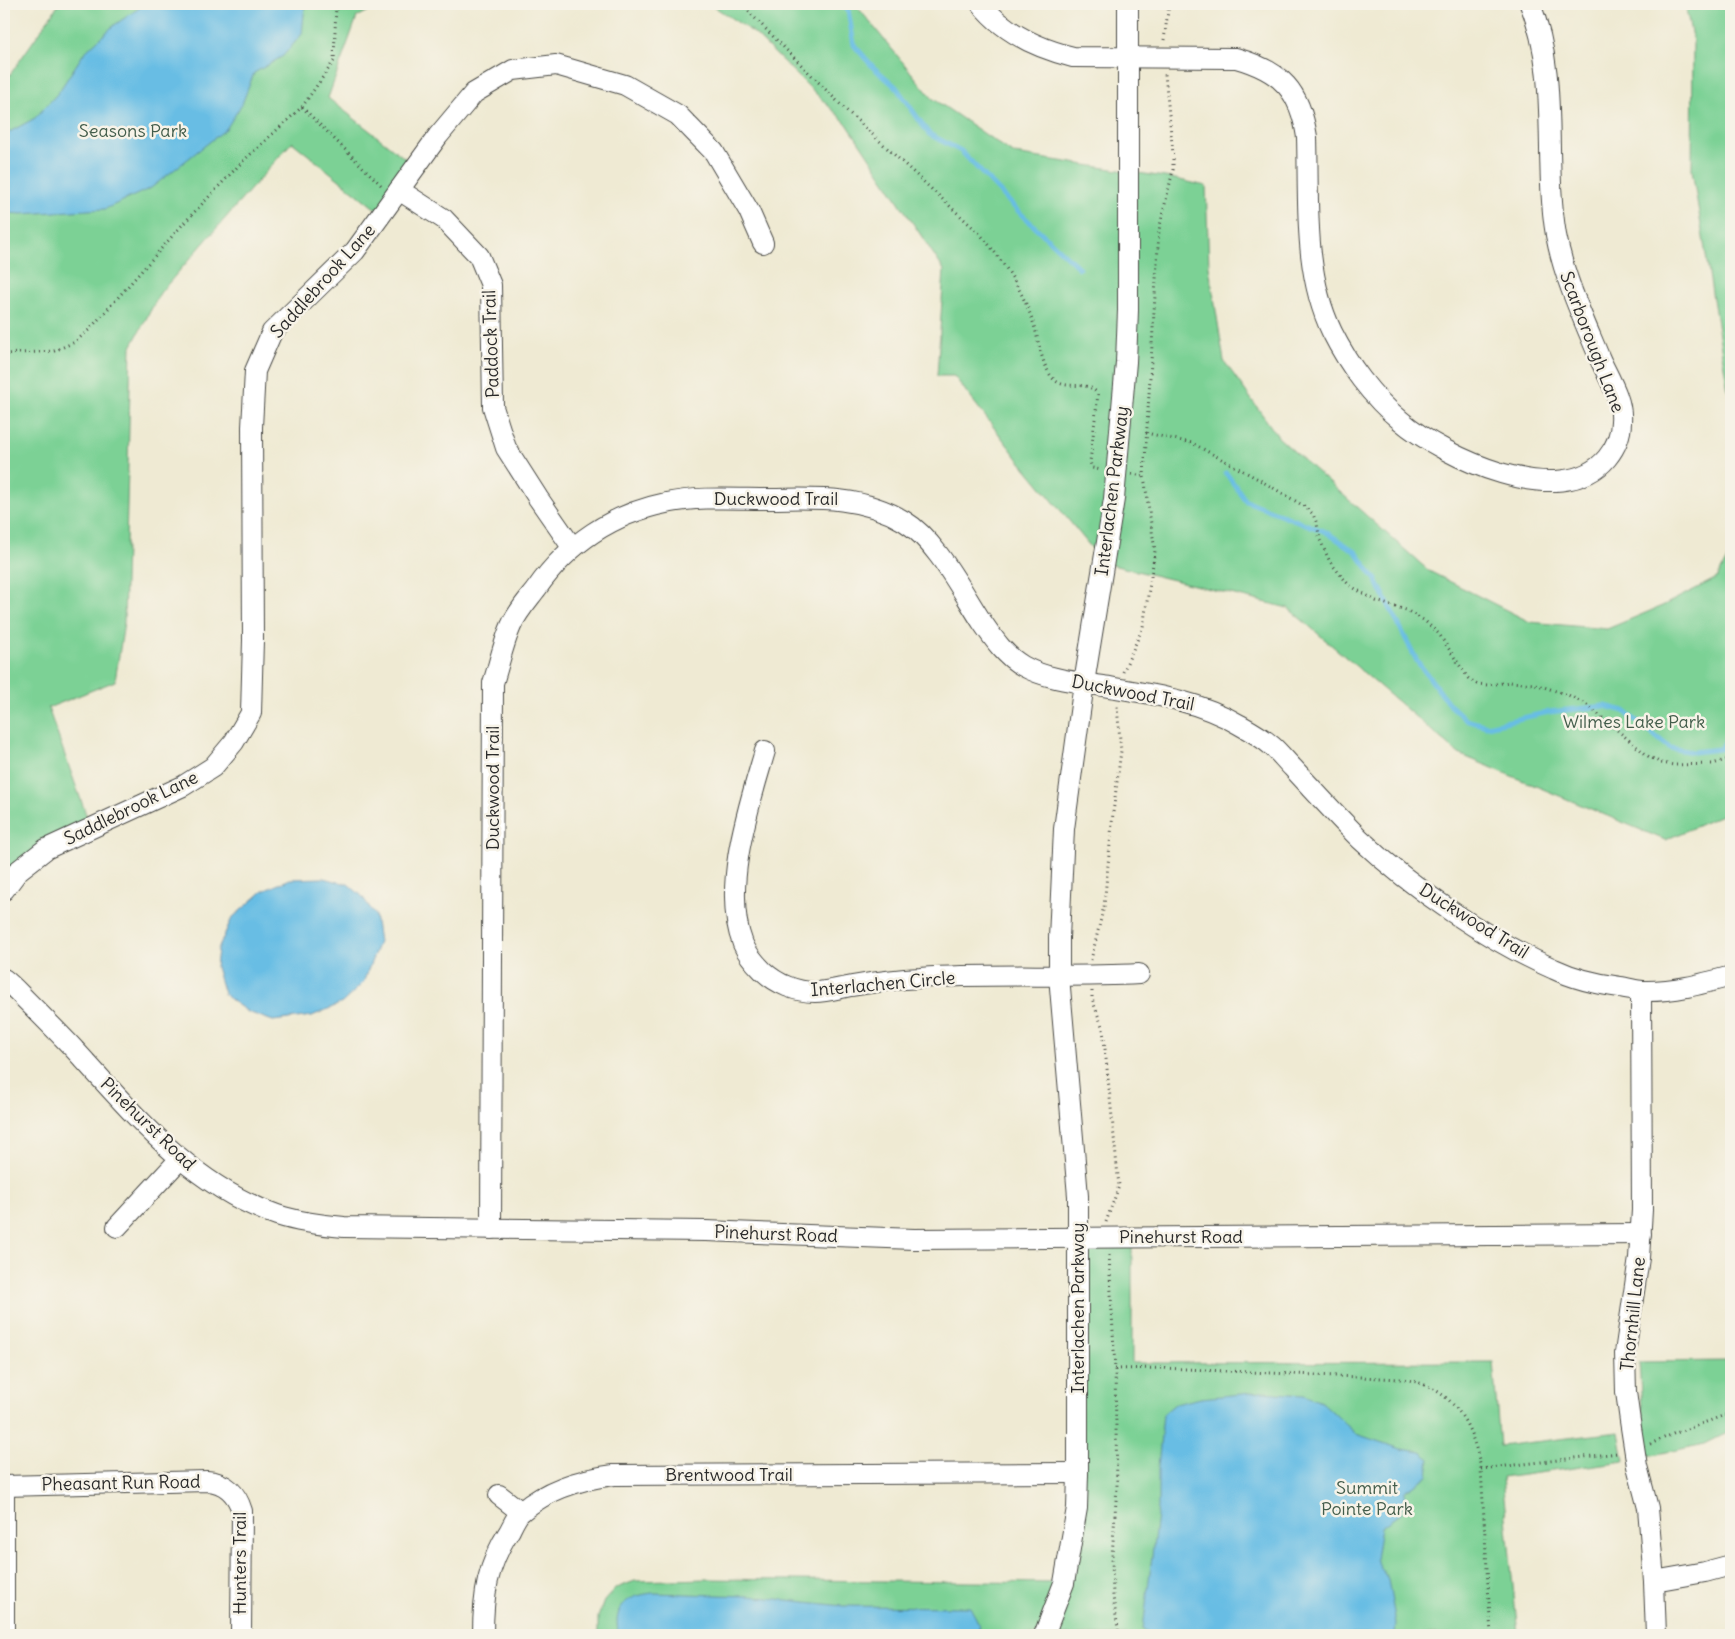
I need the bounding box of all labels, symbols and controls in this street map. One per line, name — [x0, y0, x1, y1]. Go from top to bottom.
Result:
park label: Seasons Park — [79, 119, 187, 142]
street label: Saddlebrook Lane — [265, 219, 380, 343]
street label: Scarborough Lane — [1555, 268, 1630, 416]
street label: Paddock Trail — [477, 290, 504, 398]
street label: Interlachen Parkway — [1090, 405, 1133, 577]
street label: Duckwood Trail — [714, 487, 838, 510]
street label: Duckwood Trail — [1070, 669, 1196, 716]
park label: Wilmes Lake Park — [1563, 710, 1705, 733]
street label: Duckwood Trail — [481, 726, 504, 850]
street label: Saddlebrook Lane — [60, 765, 201, 850]
street label: Duckwood Trail — [1415, 878, 1533, 963]
street label: Interlachen Circle — [810, 966, 956, 1001]
street label: Pinehurst Road — [96, 1072, 201, 1175]
street label: Pinehurst Road — [714, 1220, 839, 1247]
street label: Interlachen Parkway — [1066, 1223, 1089, 1393]
street label: Pinehurst Road — [1119, 1225, 1243, 1248]
street label: Thornhill Lane — [1615, 1256, 1650, 1372]
street label: Brentwood Trail — [665, 1463, 793, 1486]
street label: Pheasant Run Road — [41, 1470, 201, 1495]
park label: Summit Pointe Park — [1321, 1476, 1413, 1520]
street label: Hunters Trail — [228, 1512, 251, 1614]

